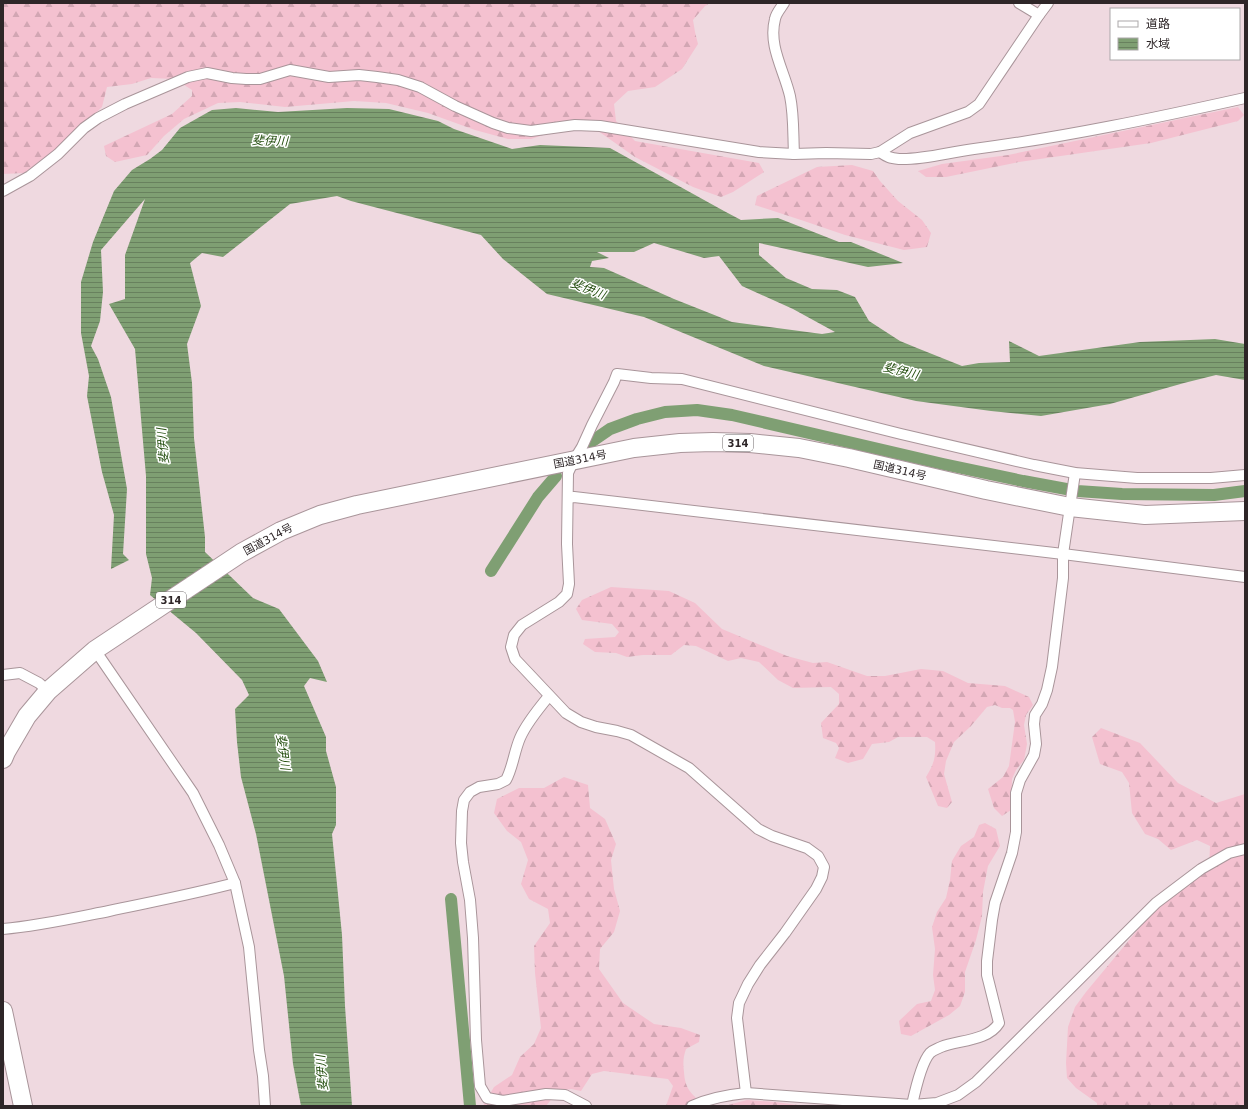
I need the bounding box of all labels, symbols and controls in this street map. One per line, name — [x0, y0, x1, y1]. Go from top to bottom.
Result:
legend — [1110, 8, 1240, 60]
text: 道路 — [1146, 17, 1170, 31]
text: 水域 — [1146, 37, 1170, 51]
water label: 斐伊川 — [252, 133, 290, 149]
water label: 斐伊川 — [569, 276, 609, 303]
water label: 斐伊川 — [882, 360, 922, 383]
water label: 斐伊川 — [154, 425, 172, 465]
road number: 314 — [723, 435, 753, 451]
street label: 国道314号 — [552, 448, 608, 471]
street label: 国道314号 — [872, 458, 928, 483]
street label: 国道314号 — [241, 521, 295, 558]
road number: 314 — [156, 592, 186, 608]
water label: 斐伊川 — [274, 733, 293, 773]
water label: 斐伊川 — [313, 1052, 331, 1092]

